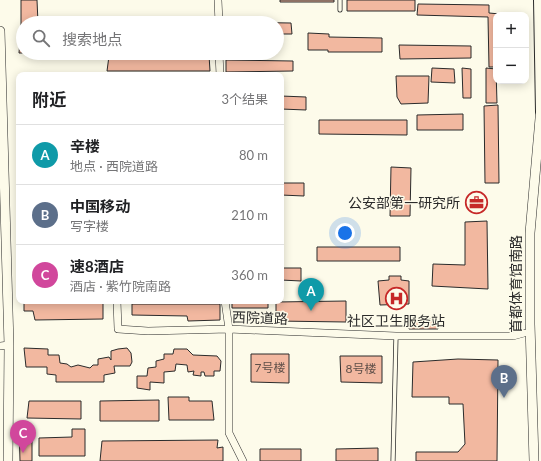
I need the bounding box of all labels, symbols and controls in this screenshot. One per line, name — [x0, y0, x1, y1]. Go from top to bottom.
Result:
map controls — [493, 12, 529, 84]
button: + — [493, 12, 529, 48]
search box — [16, 16, 284, 60]
icon: search — [30, 27, 52, 49]
text: 搜索地点 — [62, 30, 122, 48]
button: − — [493, 48, 529, 84]
text: 附近 — [32, 89, 66, 110]
text: 3个结果 — [221, 91, 268, 107]
text: 辛楼 — [70, 137, 100, 155]
text: A — [40, 147, 50, 163]
text: 80 m — [239, 147, 268, 163]
text: 地点 · 西院道路 — [70, 158, 158, 174]
office icon: 公安部第一研究所 — [463, 190, 489, 216]
place label: 公安部第一研究所 — [348, 194, 460, 211]
text: 中国移动 — [70, 197, 130, 215]
text: B — [41, 207, 49, 223]
text: 210 m — [231, 207, 268, 223]
text: 写字楼 — [70, 218, 109, 234]
your location — [335, 223, 355, 243]
street label: 首都体育馆南路 — [507, 235, 524, 333]
text: 速8酒店 — [70, 257, 124, 275]
text: C — [41, 267, 49, 283]
text: 360 m — [231, 267, 268, 283]
text: 酒店 · 紫竹院南路 — [70, 278, 171, 294]
pin: A — [298, 278, 324, 311]
hospital icon: 社区卫生服务站 — [383, 286, 409, 312]
street label: 西院道路 — [232, 308, 288, 327]
place label: 社区卫生服务站 — [347, 312, 445, 329]
house number: 7号楼 — [255, 360, 285, 375]
house number: 8号楼 — [346, 361, 376, 376]
pin: B — [491, 365, 517, 398]
pin: C — [10, 420, 36, 453]

